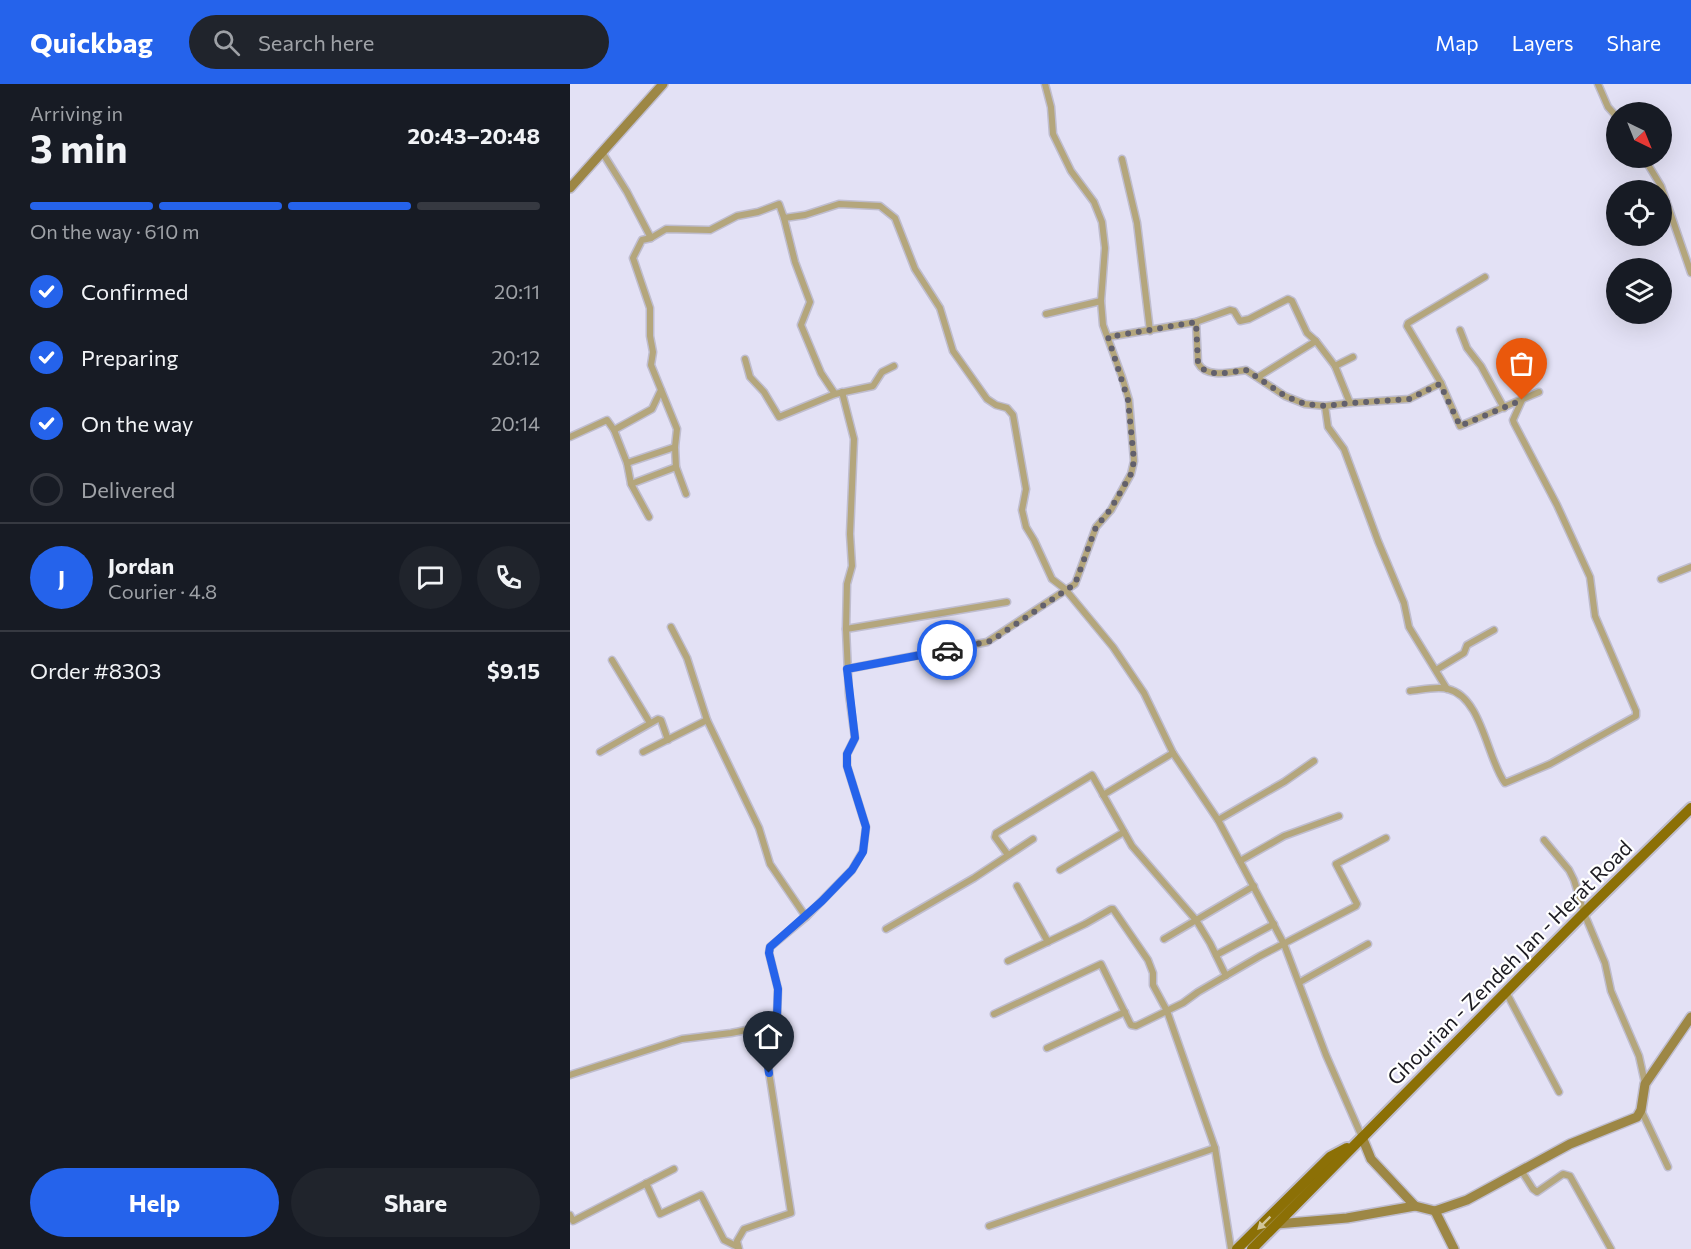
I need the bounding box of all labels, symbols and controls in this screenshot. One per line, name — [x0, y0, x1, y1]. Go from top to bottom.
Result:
search box — [189, 15, 609, 69]
text: Quickbag — [30, 25, 153, 59]
icon: search — [210, 26, 243, 59]
text: Search here — [258, 29, 374, 56]
text: Map — [1435, 30, 1479, 55]
text: Layers — [1512, 30, 1574, 55]
text: Share — [1607, 30, 1661, 55]
text: Arriving in — [30, 101, 123, 125]
north arrow — [1606, 102, 1672, 168]
map controls — [1606, 102, 1672, 324]
text: 20:43–20:48 — [407, 122, 540, 149]
text: 3 min — [30, 123, 128, 171]
button: locate — [1606, 180, 1672, 246]
text: On the way · 610 m — [30, 219, 199, 243]
button: layers — [1606, 258, 1672, 324]
icon: check — [30, 275, 63, 308]
text: Confirmed — [81, 278, 188, 305]
text: 20:11 — [494, 279, 540, 303]
pin — [1496, 338, 1547, 400]
icon: check — [30, 341, 63, 374]
text: Preparing — [81, 344, 178, 371]
text: 20:12 — [492, 345, 540, 369]
icon: bag — [1505, 347, 1538, 380]
icon: check — [30, 407, 63, 440]
text: On the way — [81, 410, 193, 437]
text: 20:14 — [491, 411, 540, 435]
text: Delivered — [81, 476, 175, 503]
button: chat — [399, 546, 462, 609]
button: phone — [477, 546, 540, 609]
text: Jordan — [108, 552, 174, 579]
text: J — [58, 564, 65, 591]
text: Courier · 4.8 — [108, 579, 217, 603]
courier — [917, 620, 977, 680]
icon: car — [931, 634, 964, 667]
text: Order #8303 — [30, 657, 161, 684]
text: $9.15 — [487, 657, 540, 684]
street label: Ghourian - Zendeh Jan - Herat Road — [1382, 835, 1636, 1089]
pin — [743, 1011, 794, 1073]
icon: home — [752, 1020, 785, 1053]
button: Help — [30, 1168, 279, 1237]
button: Share — [291, 1168, 540, 1237]
one-way arrow — [1257, 1215, 1271, 1229]

